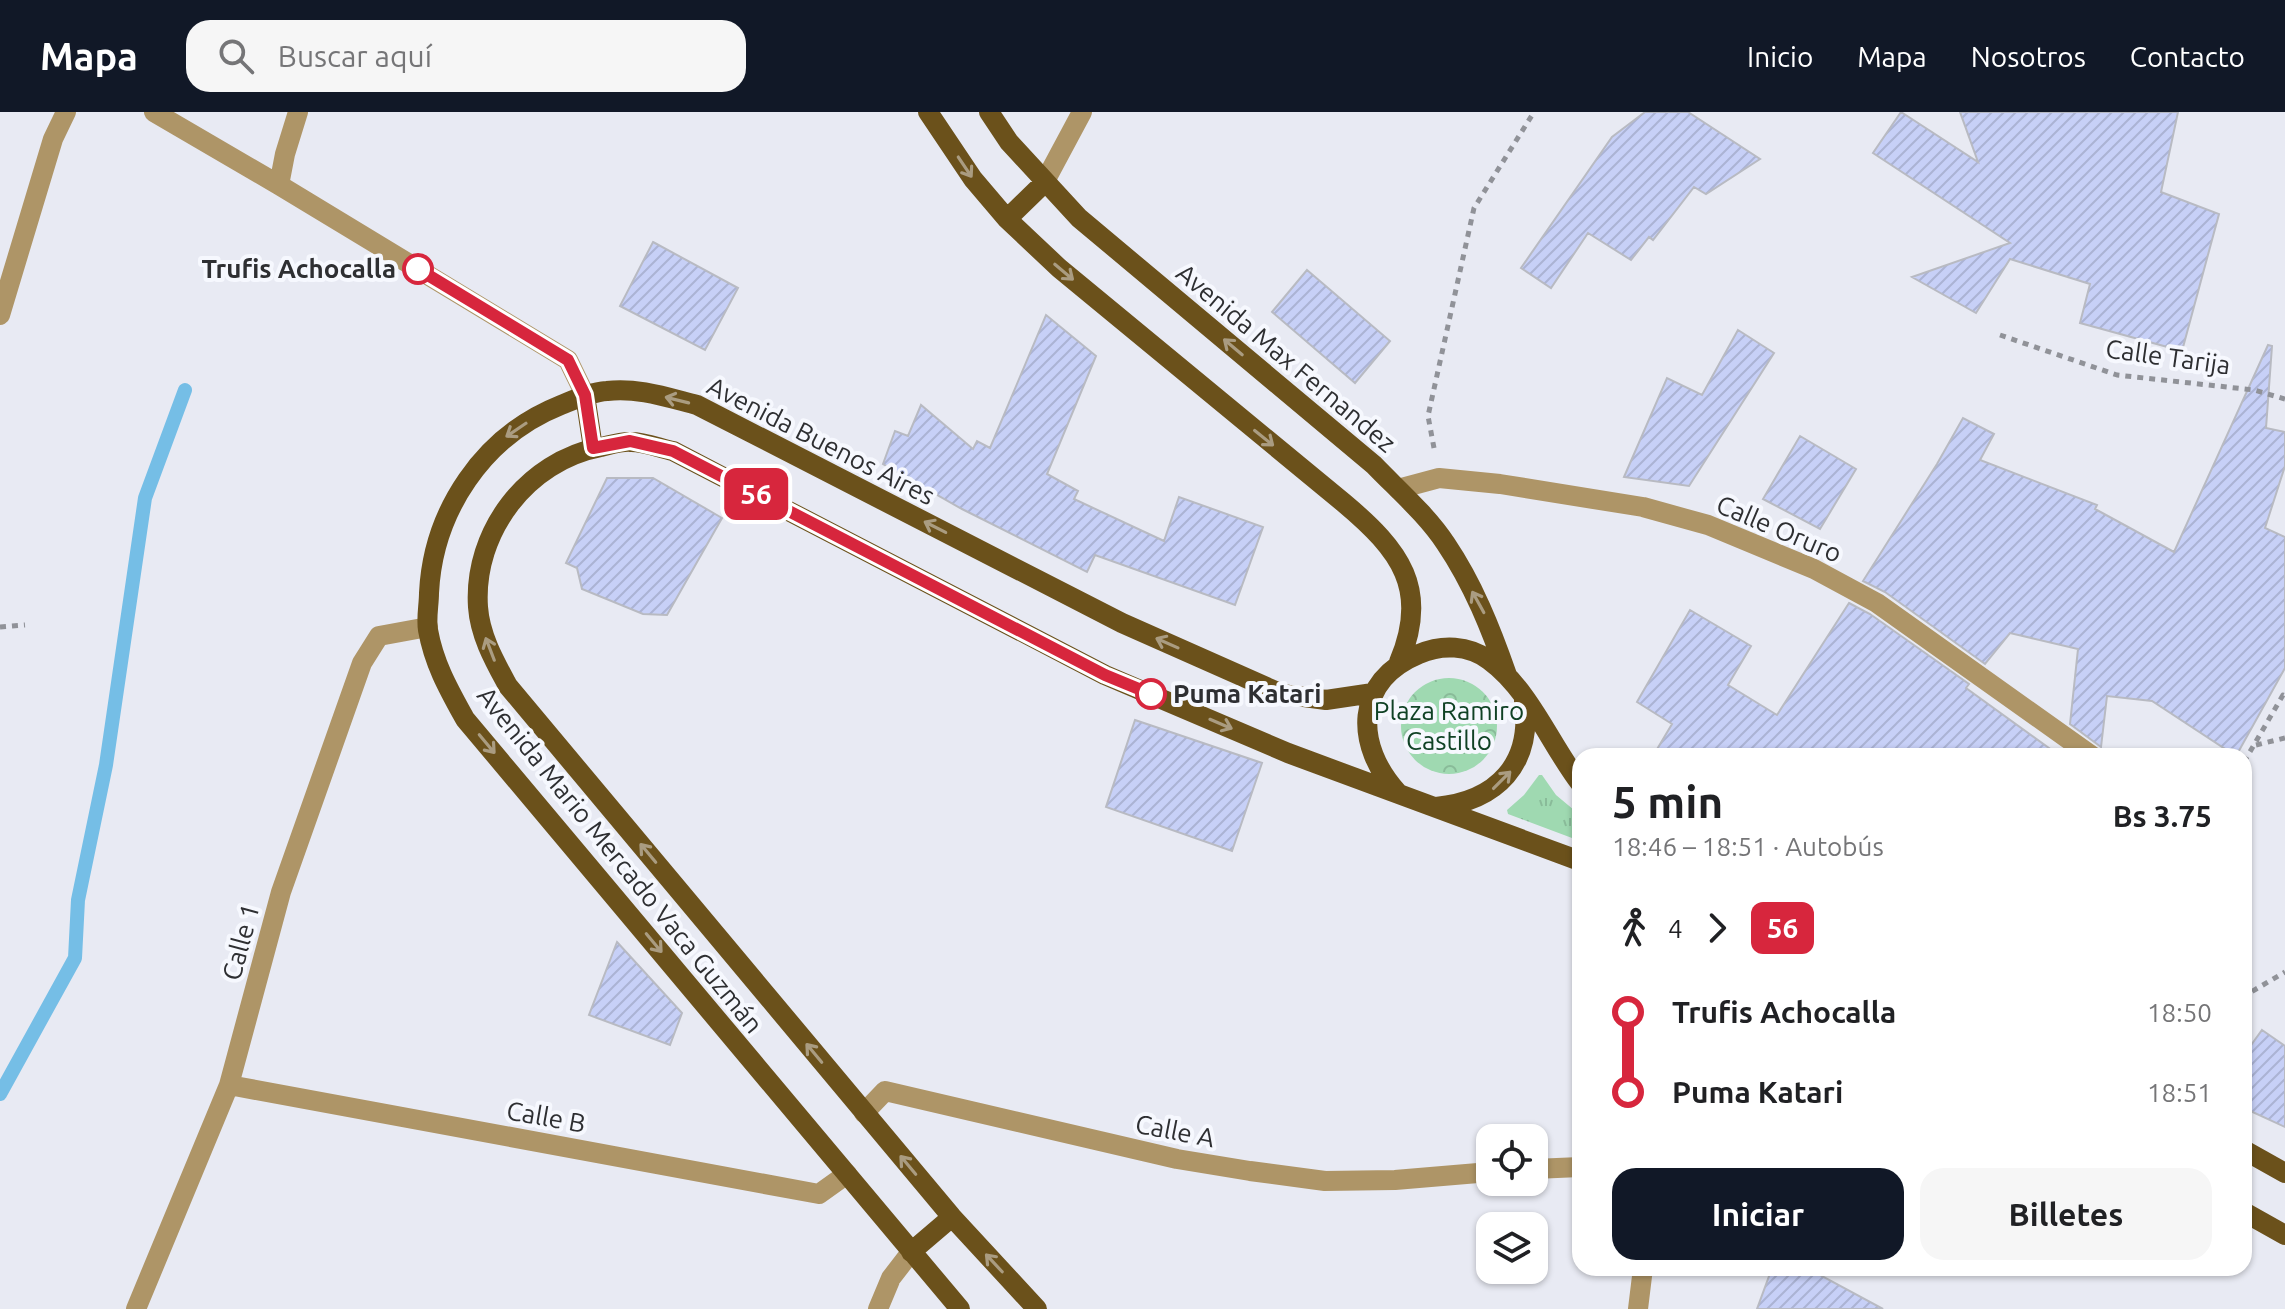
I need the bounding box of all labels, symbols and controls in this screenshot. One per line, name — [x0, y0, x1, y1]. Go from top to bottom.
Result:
search box — [186, 20, 746, 92]
icon: search — [214, 34, 258, 78]
text: Mapa — [40, 35, 138, 77]
text: Buscar aquí — [278, 39, 432, 73]
text: Inicio — [1747, 41, 1813, 72]
text: Mapa — [1857, 41, 1927, 72]
text: Nosotros — [1971, 41, 2086, 72]
text: Contacto — [2130, 41, 2245, 72]
one-way arrow — [958, 155, 974, 178]
place label: Trufis Achocalla — [202, 254, 396, 283]
marker: Trufis Achocalla — [403, 254, 433, 284]
street label: Avenida Max Fernandez — [1171, 258, 1402, 458]
one-way arrow — [1053, 263, 1074, 281]
street label: Calle Tarija — [2104, 333, 2232, 380]
one-way arrow — [1223, 338, 1244, 356]
street label: Avenida Buenos Aires — [703, 371, 940, 510]
one-way arrow — [665, 391, 691, 406]
one-way arrow — [505, 422, 527, 438]
one-way arrow — [1254, 428, 1275, 446]
line badge: 56 — [720, 468, 792, 520]
text: 56 — [740, 478, 772, 509]
street label: Calle Oruro — [1712, 489, 1846, 568]
one-way arrow — [923, 518, 947, 534]
one-way arrow — [1470, 591, 1486, 615]
one-way arrow — [1156, 635, 1180, 650]
one-way arrow — [481, 637, 496, 662]
marker: Puma Katari — [1136, 679, 1166, 709]
place label: Puma Katari — [1173, 679, 1321, 708]
street label: Avenida Mario Mercado Vaca Guzmán — [472, 681, 769, 1038]
park label: Plaza Ramiro Castillo — [1374, 696, 1524, 755]
one-way arrow — [1208, 718, 1233, 733]
one-way arrow — [478, 734, 496, 754]
one-way arrow — [1492, 770, 1512, 789]
text: 5 min — [1612, 777, 1723, 826]
text: Bs 3.75 — [2113, 799, 2212, 833]
text: 18:46 – 18:51 · Autobús — [1612, 832, 1884, 861]
one-way arrow — [639, 844, 657, 864]
street label: Calle 1 — [216, 900, 265, 983]
icon: walk — [1612, 906, 1656, 950]
icon: forward — [1695, 906, 1739, 950]
text: 56 — [1767, 912, 1798, 943]
text: 4 — [1668, 914, 1683, 943]
one-way arrow — [645, 933, 663, 953]
text: Trufis Achocalla — [1672, 995, 1896, 1029]
text: 18:50 — [2147, 998, 2212, 1027]
one-way arrow — [805, 1043, 823, 1064]
text: Puma Katari — [1672, 1075, 1843, 1109]
text: 18:51 — [2147, 1078, 2212, 1107]
street label: Calle B — [504, 1095, 588, 1138]
street label: Calle A — [1133, 1109, 1217, 1152]
map controls — [1476, 1124, 1548, 1284]
button: locate — [1476, 1124, 1548, 1196]
one-way arrow — [899, 1155, 917, 1176]
button: Iniciar — [1612, 1168, 1904, 1260]
button: Billetes — [1920, 1168, 2212, 1260]
button: layers — [1476, 1212, 1548, 1284]
one-way arrow — [985, 1253, 1004, 1273]

